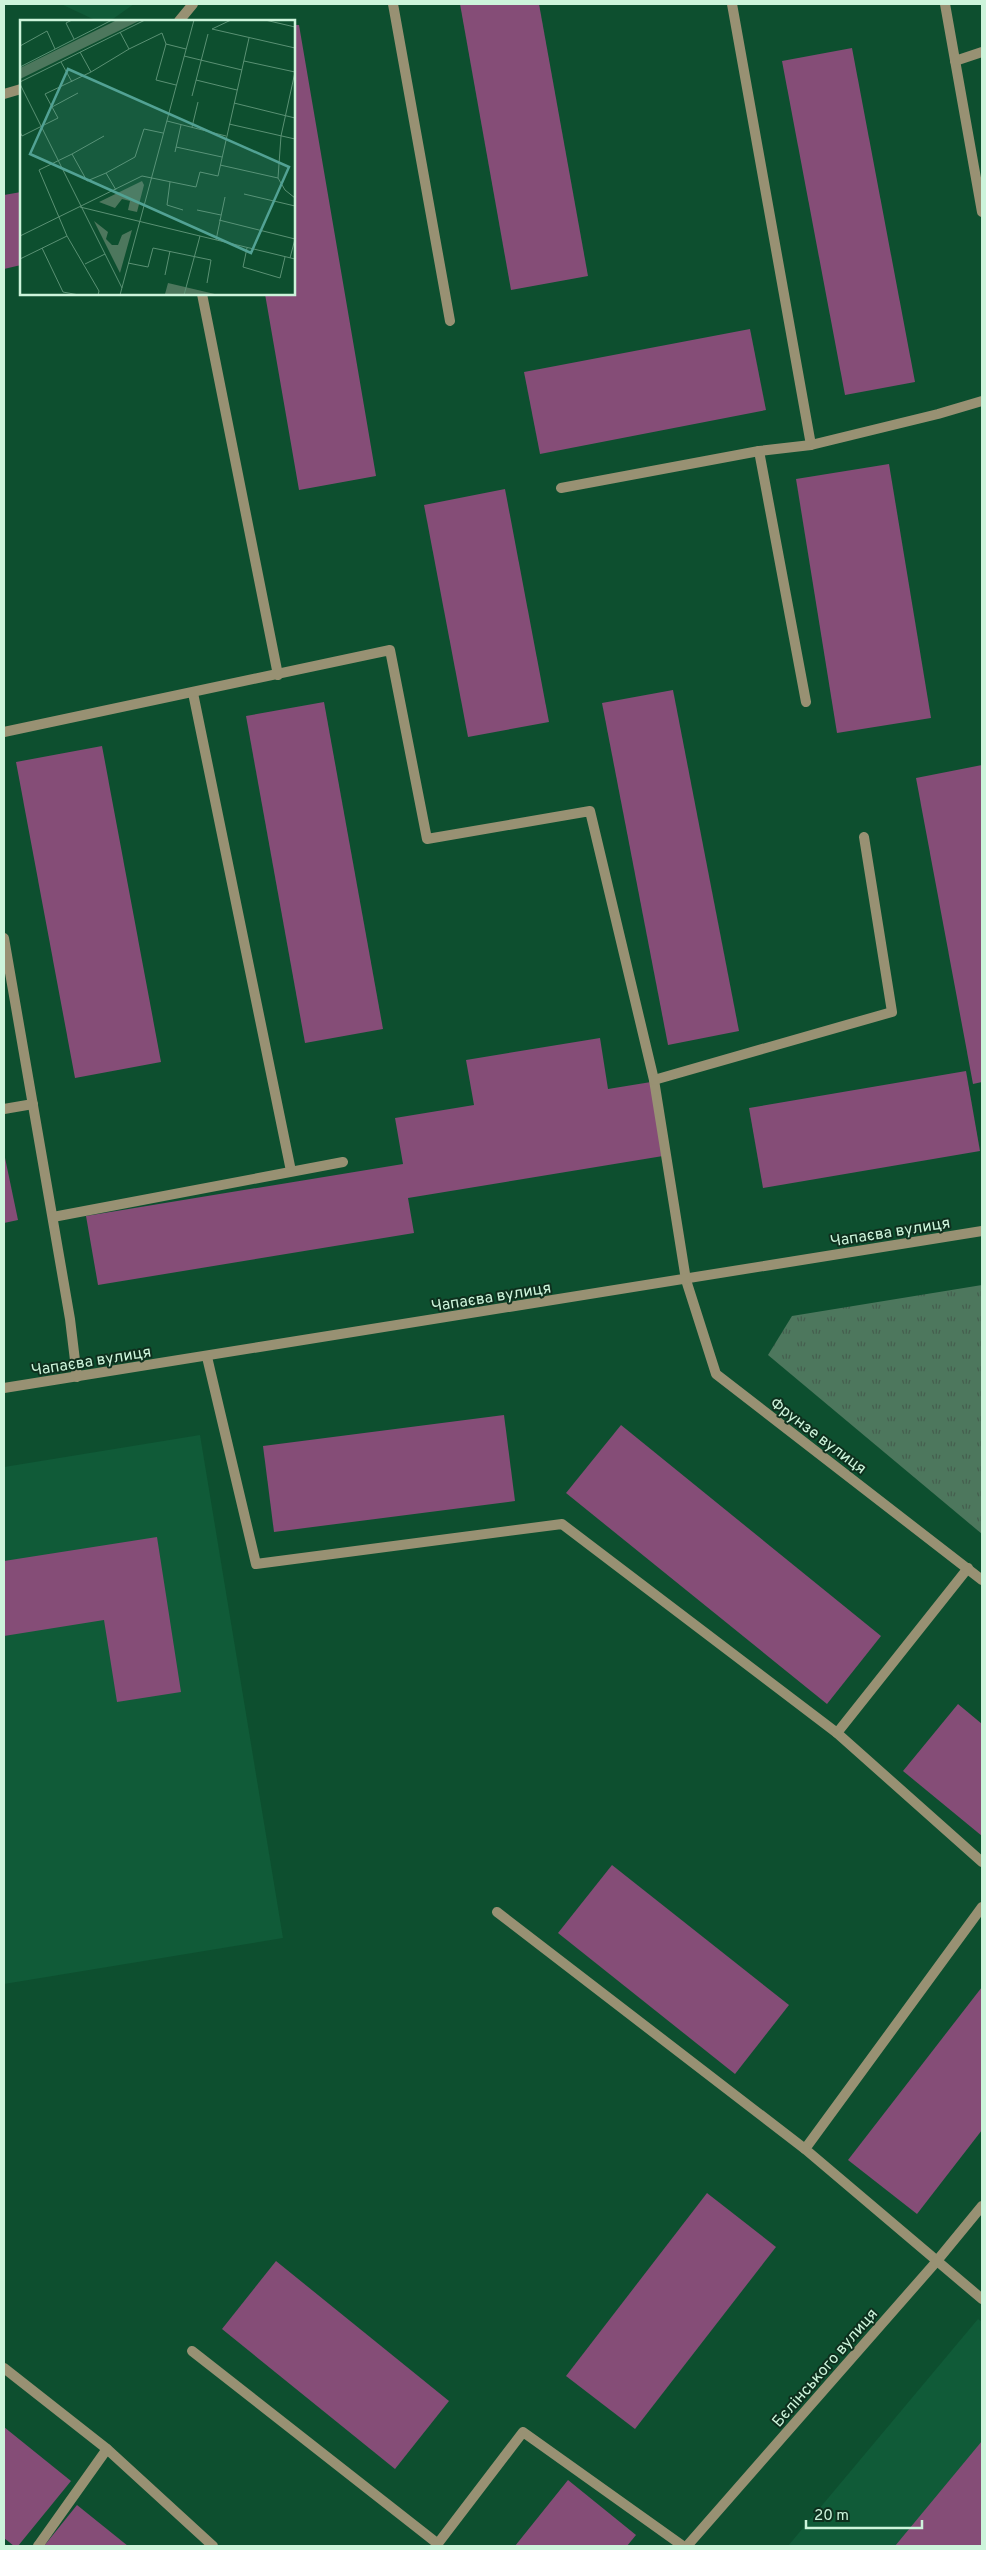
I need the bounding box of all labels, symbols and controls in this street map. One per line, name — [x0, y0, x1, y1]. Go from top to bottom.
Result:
inset map — [20, 20, 295, 295]
street label: Чапаєва вулиця — [829, 1214, 952, 1252]
street label: Чапаєва вулиця — [430, 1279, 553, 1317]
street label: Чапаєва вулиця — [30, 1343, 153, 1381]
street label: Фрунзе вулиця — [766, 1394, 870, 1479]
street label: Бєлінського вулиця — [768, 2305, 883, 2432]
scale bar — [806, 2498, 922, 2530]
text: 20 m — [814, 2507, 849, 2526]

